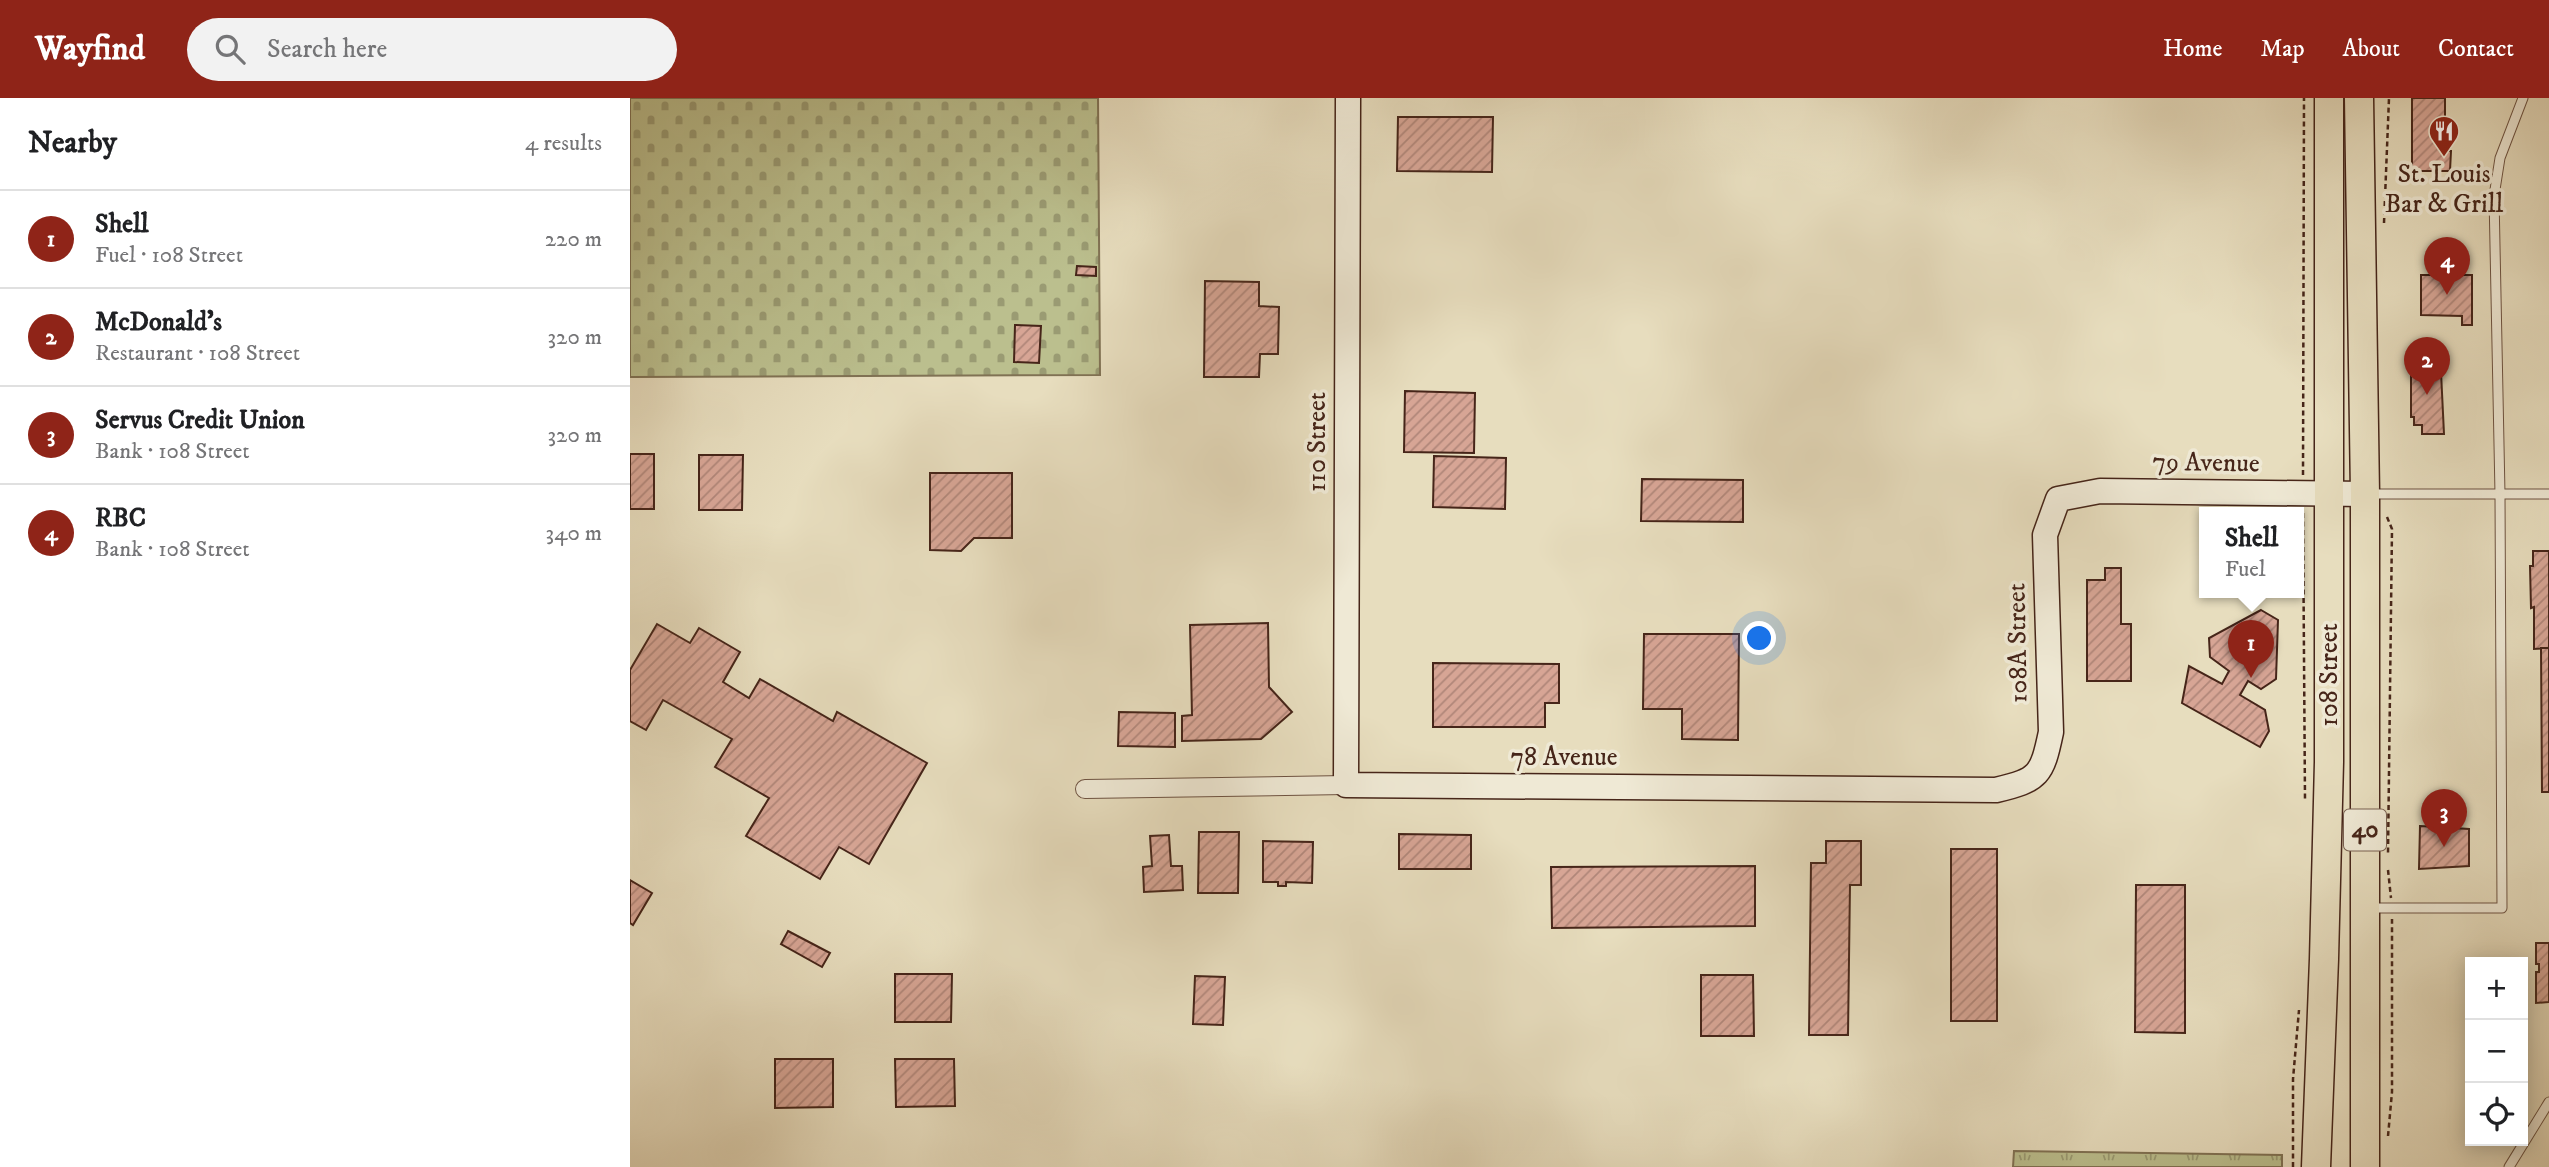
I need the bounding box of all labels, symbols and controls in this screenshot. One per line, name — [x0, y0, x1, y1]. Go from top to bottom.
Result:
search box — [187, 18, 677, 81]
text: Wayfind — [35, 29, 145, 70]
icon: search — [211, 30, 249, 68]
text: Search here — [267, 33, 387, 66]
text: Home — [2163, 34, 2222, 64]
text: Map — [2260, 34, 2305, 64]
text: About — [2343, 34, 2400, 64]
text: Contact — [2438, 34, 2514, 64]
restaurant icon: St. Louis Bar & Grill — [2427, 114, 2461, 158]
text: Nearby — [28, 125, 117, 162]
text: 4 results — [525, 129, 602, 158]
place label: St. Louis Bar & Grill — [2385, 158, 2503, 221]
text: Shell — [95, 208, 149, 241]
text: 1 — [47, 225, 55, 254]
text: 220 m — [545, 225, 602, 254]
pin: 4 — [2424, 237, 2470, 295]
text: Fuel · 108 Street — [95, 241, 243, 270]
text: McDonald's — [95, 306, 222, 339]
text: 2 — [45, 323, 57, 352]
text: 320 m — [548, 323, 602, 352]
pin: 2 — [2404, 337, 2450, 395]
text: Restaurant · 108 Street — [95, 339, 300, 368]
street label: 110 Street — [1301, 392, 1334, 492]
text: Servus Credit Union — [95, 404, 305, 437]
text: 3 — [47, 421, 55, 450]
text: 320 m — [548, 421, 602, 450]
text: Bank · 108 Street — [95, 437, 250, 466]
street label: 79 Avenue — [2152, 446, 2260, 480]
text: RBC — [95, 502, 146, 535]
popup — [2199, 507, 2304, 598]
text: 4 — [44, 519, 58, 548]
text: 340 m — [546, 519, 602, 548]
text: Shell — [2225, 522, 2278, 555]
text: Bank · 108 Street — [95, 535, 250, 564]
text: Fuel — [2225, 555, 2266, 584]
street label: 108A Street — [2000, 583, 2036, 703]
pin: 1 — [2228, 620, 2274, 678]
your location — [1742, 621, 1776, 655]
street label: 108 Street — [2313, 623, 2346, 727]
street label: 78 Avenue — [1510, 741, 1618, 774]
pin: 3 — [2421, 789, 2467, 847]
road number: 40 — [2344, 810, 2386, 850]
map controls — [2465, 957, 2528, 1146]
button: + — [2465, 957, 2528, 1020]
button: − — [2465, 1020, 2528, 1083]
button: locate — [2465, 1083, 2528, 1146]

